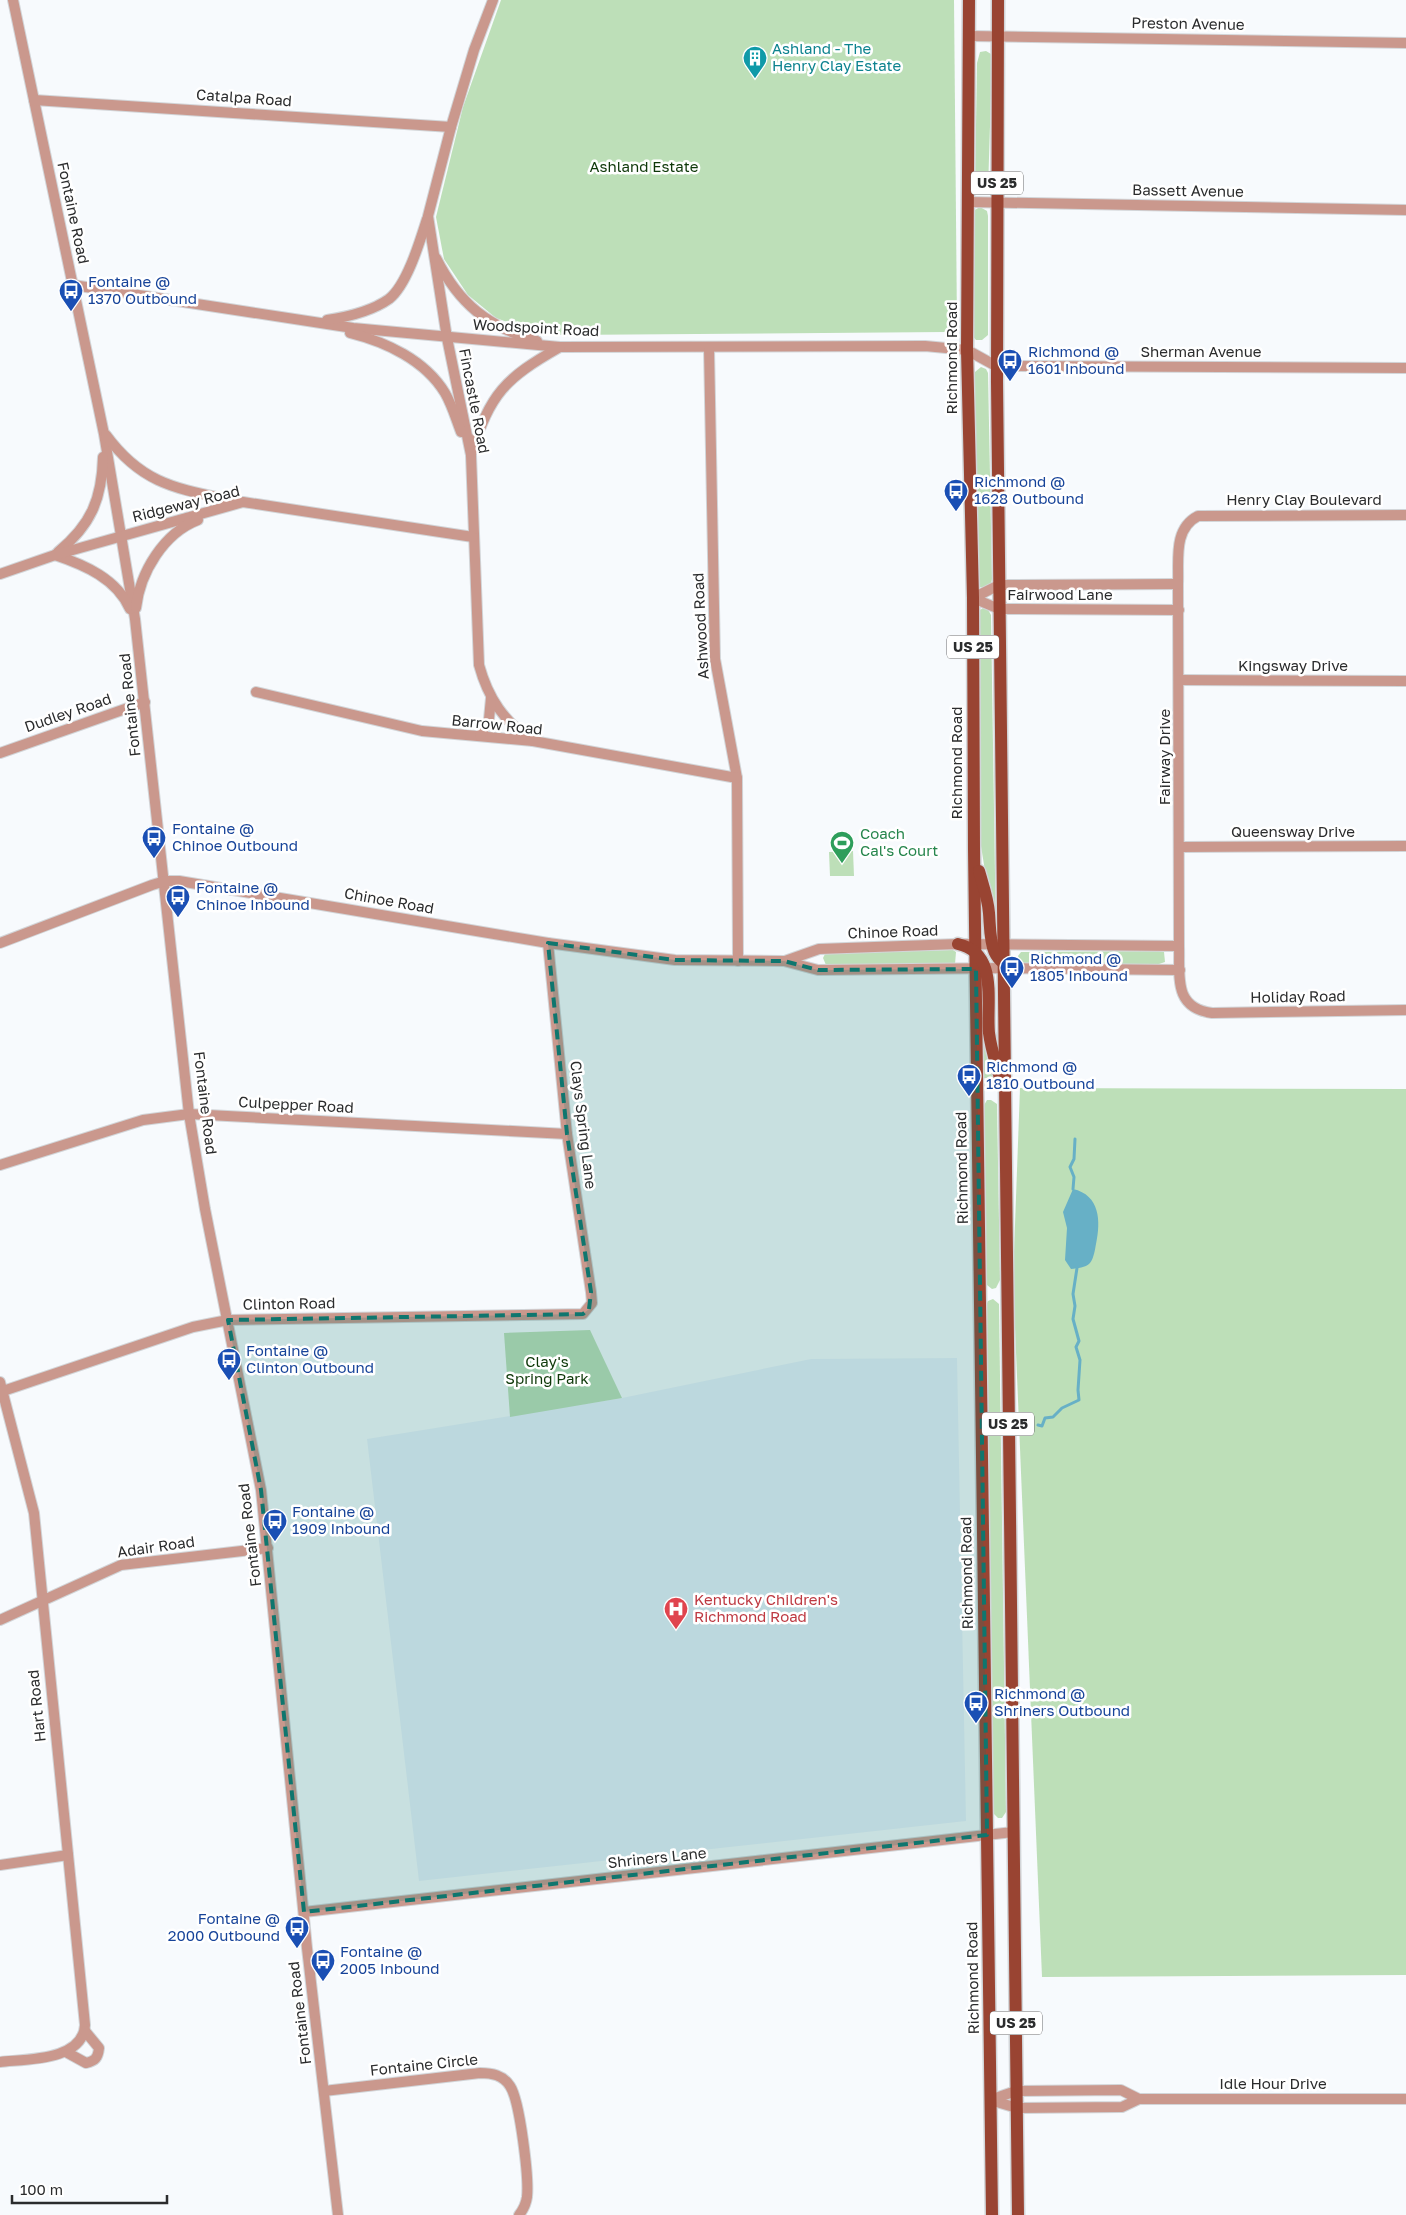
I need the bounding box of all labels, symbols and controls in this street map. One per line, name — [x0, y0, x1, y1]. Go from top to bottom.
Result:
street label: Preston Avenue — [1131, 13, 1245, 33]
place label: Ashland - The Henry Clay Estate — [772, 39, 902, 74]
building icon: Ashland - The Henry Clay Estate — [742, 45, 768, 79]
street label: Catalpa Road — [196, 85, 293, 109]
park label: Ashland Estate — [590, 157, 699, 175]
street label: Fontaine Road — [54, 160, 94, 265]
road number: US 25 — [971, 172, 1023, 194]
street label: Bassett Avenue — [1132, 180, 1244, 200]
place label: Fontaine @ 1370 Outbound — [88, 272, 197, 307]
bus stop icon: Fontaine @ 1370 Outbound — [58, 278, 84, 312]
street label: Richmond Road — [942, 302, 960, 414]
street label: Woodspoint Road — [472, 315, 600, 339]
place label: Richmond @ 1601 Inbound — [1028, 342, 1124, 377]
street label: Sherman Avenue — [1140, 342, 1262, 360]
street label: Fincastle Road — [456, 347, 494, 455]
bus stop icon: Richmond @ 1601 Inbound — [997, 348, 1023, 382]
place label: Richmond @ 1628 Outbound — [974, 472, 1084, 507]
bus stop icon: Richmond @ 1628 Outbound — [943, 478, 969, 512]
street label: Ridgeway Road — [130, 481, 241, 525]
street label: Henry Clay Boulevard — [1226, 490, 1382, 508]
street label: Ashwood Road — [688, 572, 712, 680]
street label: Fairwood Lane — [1007, 585, 1113, 603]
road number: US 25 — [947, 636, 999, 659]
street label: Fontaine Road — [115, 653, 143, 758]
street label: Kingsway Drive — [1238, 656, 1348, 674]
street label: Dudley Road — [22, 689, 114, 735]
street label: Richmond Road — [947, 707, 965, 819]
street label: Fairway Drive — [1155, 708, 1173, 805]
street label: Barrow Road — [451, 710, 544, 738]
place label: Fontaine @ Chinoe Outbound — [172, 819, 298, 854]
street label: Queensway Drive — [1231, 822, 1355, 840]
place label: Coach Cal's Court — [860, 824, 938, 859]
bus stop icon: Fontaine @ Chinoe Outbound — [141, 825, 167, 859]
sports icon: Coach Cal's Court — [829, 830, 855, 864]
place label: Fontaine @ Chinoe Inbound — [196, 878, 310, 913]
street label: Chinoe Road — [343, 883, 435, 917]
bus stop icon: Fontaine @ Chinoe Inbound — [165, 884, 191, 918]
street label: Chinoe Road — [847, 920, 939, 942]
place label: Richmond @ 1805 Inbound — [1030, 949, 1128, 984]
bus stop icon: Richmond @ 1805 Inbound — [999, 955, 1025, 989]
street label: Holiday Road — [1250, 986, 1346, 1006]
street label: Fontaine Road — [191, 1050, 221, 1155]
place label: Richmond @ 1810 Outbound — [986, 1057, 1095, 1092]
street label: Clays Spring Lane — [567, 1060, 601, 1190]
bus stop icon: Richmond @ 1810 Outbound — [956, 1063, 982, 1097]
street label: Culpepper Road — [238, 1092, 354, 1116]
street label: Richmond Road — [951, 1111, 971, 1225]
street label: Clinton Road — [242, 1293, 336, 1313]
place label: Fontaine @ Clinton Outbound — [246, 1341, 374, 1376]
bus stop icon: Fontaine @ Clinton Outbound — [216, 1347, 242, 1381]
park label: Clay's Spring Park — [505, 1352, 589, 1387]
road number: US 25 — [982, 1412, 1034, 1436]
street label: Fontaine Road — [234, 1483, 264, 1588]
place label: Fontaine @ 1909 Inbound — [292, 1502, 390, 1537]
bus stop icon: Fontaine @ 1909 Inbound — [262, 1508, 288, 1542]
street label: Richmond Road — [956, 1516, 976, 1630]
street label: Adair Road — [116, 1532, 196, 1560]
place label: Kentucky Children's Richmond Road — [694, 1590, 838, 1625]
hospital icon: Kentucky Children's Richmond Road — [663, 1596, 689, 1630]
street label: Hart Road — [23, 1669, 49, 1743]
place label: Richmond @ Shriners Outbound — [994, 1684, 1130, 1719]
bus stop icon: Richmond @ Shriners Outbound — [963, 1690, 989, 1724]
street label: Shriners Lane — [607, 1843, 707, 1871]
place label: Fontaine @ 2000 Outbound — [168, 1909, 280, 1944]
bus stop icon: Fontaine @ 2000 Outbound — [284, 1915, 310, 1949]
street label: Richmond Road — [962, 1921, 982, 2035]
place label: Fontaine @ 2005 Inbound — [340, 1942, 439, 1977]
bus stop icon: Fontaine @ 2005 Inbound — [310, 1948, 336, 1982]
street label: Fontaine Road — [284, 1961, 314, 2066]
road number: US 25 — [990, 2012, 1042, 2035]
street label: Fontaine Circle — [369, 2049, 479, 2079]
street label: Idle Hour Drive — [1219, 2074, 1327, 2092]
scale bar — [12, 2172, 168, 2204]
text: 100 m — [20, 2180, 63, 2198]

